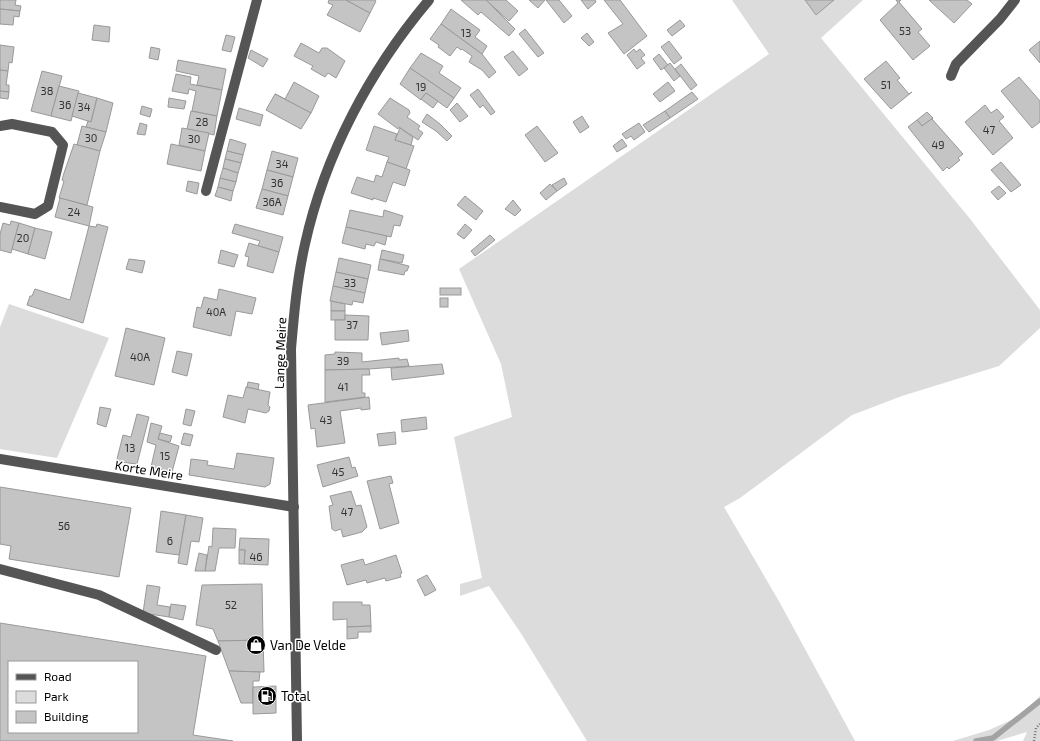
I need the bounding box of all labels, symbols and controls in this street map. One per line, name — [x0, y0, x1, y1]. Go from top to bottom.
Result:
house number: 53 — [899, 24, 911, 37]
house number: 13 — [461, 26, 471, 39]
house number: 51 — [881, 78, 891, 91]
house number: 19 — [416, 80, 426, 93]
house number: 38 — [41, 84, 53, 97]
house number: 36 — [59, 98, 71, 111]
house number: 34 — [78, 100, 91, 113]
house number: 28 — [196, 115, 208, 128]
house number: 47 — [983, 123, 996, 136]
house number: 30 — [85, 131, 97, 144]
house number: 30 — [188, 132, 200, 145]
house number: 49 — [931, 138, 945, 151]
house number: 34 — [276, 157, 289, 170]
house number: 36 — [271, 176, 283, 189]
house number: 36A — [262, 195, 282, 208]
house number: 24 — [68, 205, 81, 218]
house number: 20 — [17, 231, 29, 244]
house number: 33 — [344, 276, 356, 289]
house number: 40A — [206, 305, 226, 318]
street label: Lange Meire — [271, 317, 289, 389]
house number: 37 — [346, 318, 358, 331]
house number: 40A — [130, 350, 150, 363]
house number: 39 — [337, 354, 349, 367]
house number: 41 — [337, 380, 349, 393]
house number: 43 — [320, 413, 332, 426]
house number: 13 — [125, 441, 135, 454]
house number: 15 — [160, 449, 170, 462]
street label: Korte Meire — [114, 457, 184, 483]
house number: 45 — [332, 465, 344, 478]
house number: 47 — [341, 505, 354, 518]
house number: 56 — [58, 519, 70, 532]
house number: 6 — [167, 534, 173, 547]
house number: 46 — [249, 550, 263, 563]
house number: 52 — [225, 598, 237, 611]
shop icon: Van De Velde — [245, 634, 267, 656]
place label: Van De Velde — [270, 637, 346, 653]
legend — [8, 661, 138, 733]
text: Road — [44, 669, 72, 683]
fuel station icon: Total — [256, 685, 278, 707]
place label: Total — [281, 688, 311, 704]
text: Park — [44, 689, 69, 703]
text: Building — [44, 709, 89, 723]

